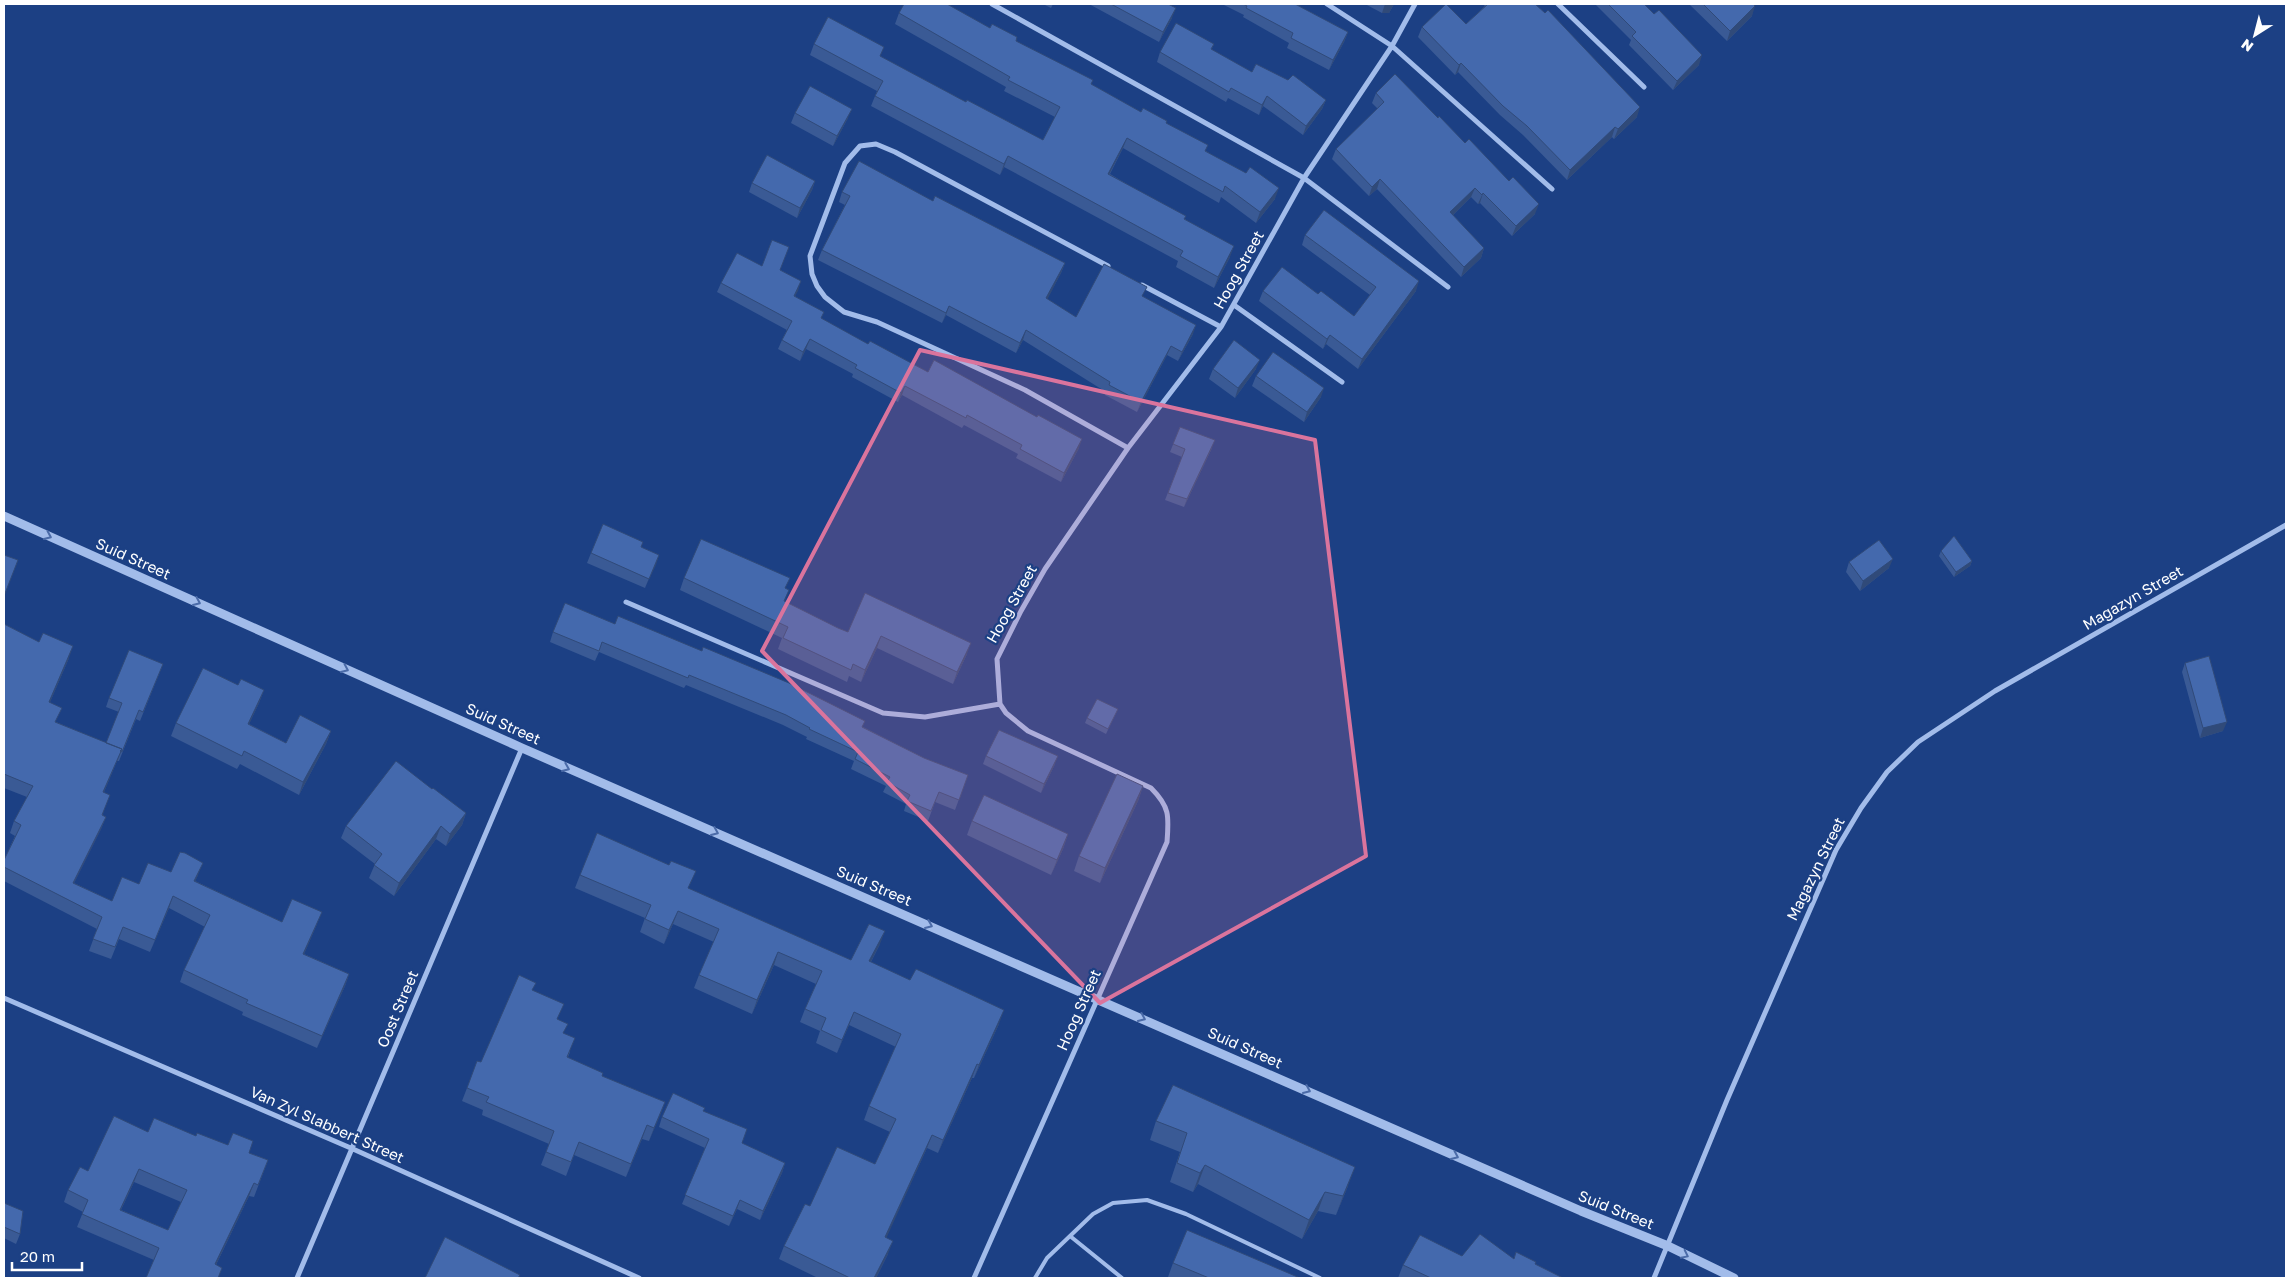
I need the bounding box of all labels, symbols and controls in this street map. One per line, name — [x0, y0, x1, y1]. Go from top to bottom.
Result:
north arrow — [2230, 10, 2280, 60]
text: N — [2238, 36, 2256, 56]
street label: Hoog Street — [1209, 227, 1267, 312]
one-way arrow — [43, 529, 52, 540]
street label: Suid Street — [93, 534, 174, 583]
street label: Hoog Street — [982, 561, 1040, 646]
street label: Magazyn Street — [2079, 561, 2186, 633]
one-way arrow — [192, 596, 201, 607]
one-way arrow — [340, 662, 349, 673]
street label: Suid Street — [463, 699, 544, 748]
one-way arrow — [561, 761, 570, 772]
street label: Magazyn Street — [1782, 814, 1848, 923]
one-way arrow — [710, 826, 719, 837]
street label: Suid Street — [834, 861, 915, 909]
one-way arrow — [924, 919, 933, 929]
street label: Hoog Street — [1052, 966, 1104, 1053]
street label: Oost Street — [373, 967, 421, 1050]
one-way arrow — [1137, 1011, 1146, 1022]
street label: Suid Street — [1205, 1023, 1286, 1072]
street label: Van Zyl Slabbert Street — [248, 1082, 407, 1166]
one-way arrow — [1302, 1084, 1311, 1095]
one-way arrow — [1450, 1149, 1459, 1160]
street label: Suid Street — [1576, 1186, 1657, 1232]
scale bar — [12, 1240, 82, 1272]
text: 20 m — [20, 1247, 55, 1265]
one-way arrow — [1680, 1248, 1689, 1259]

